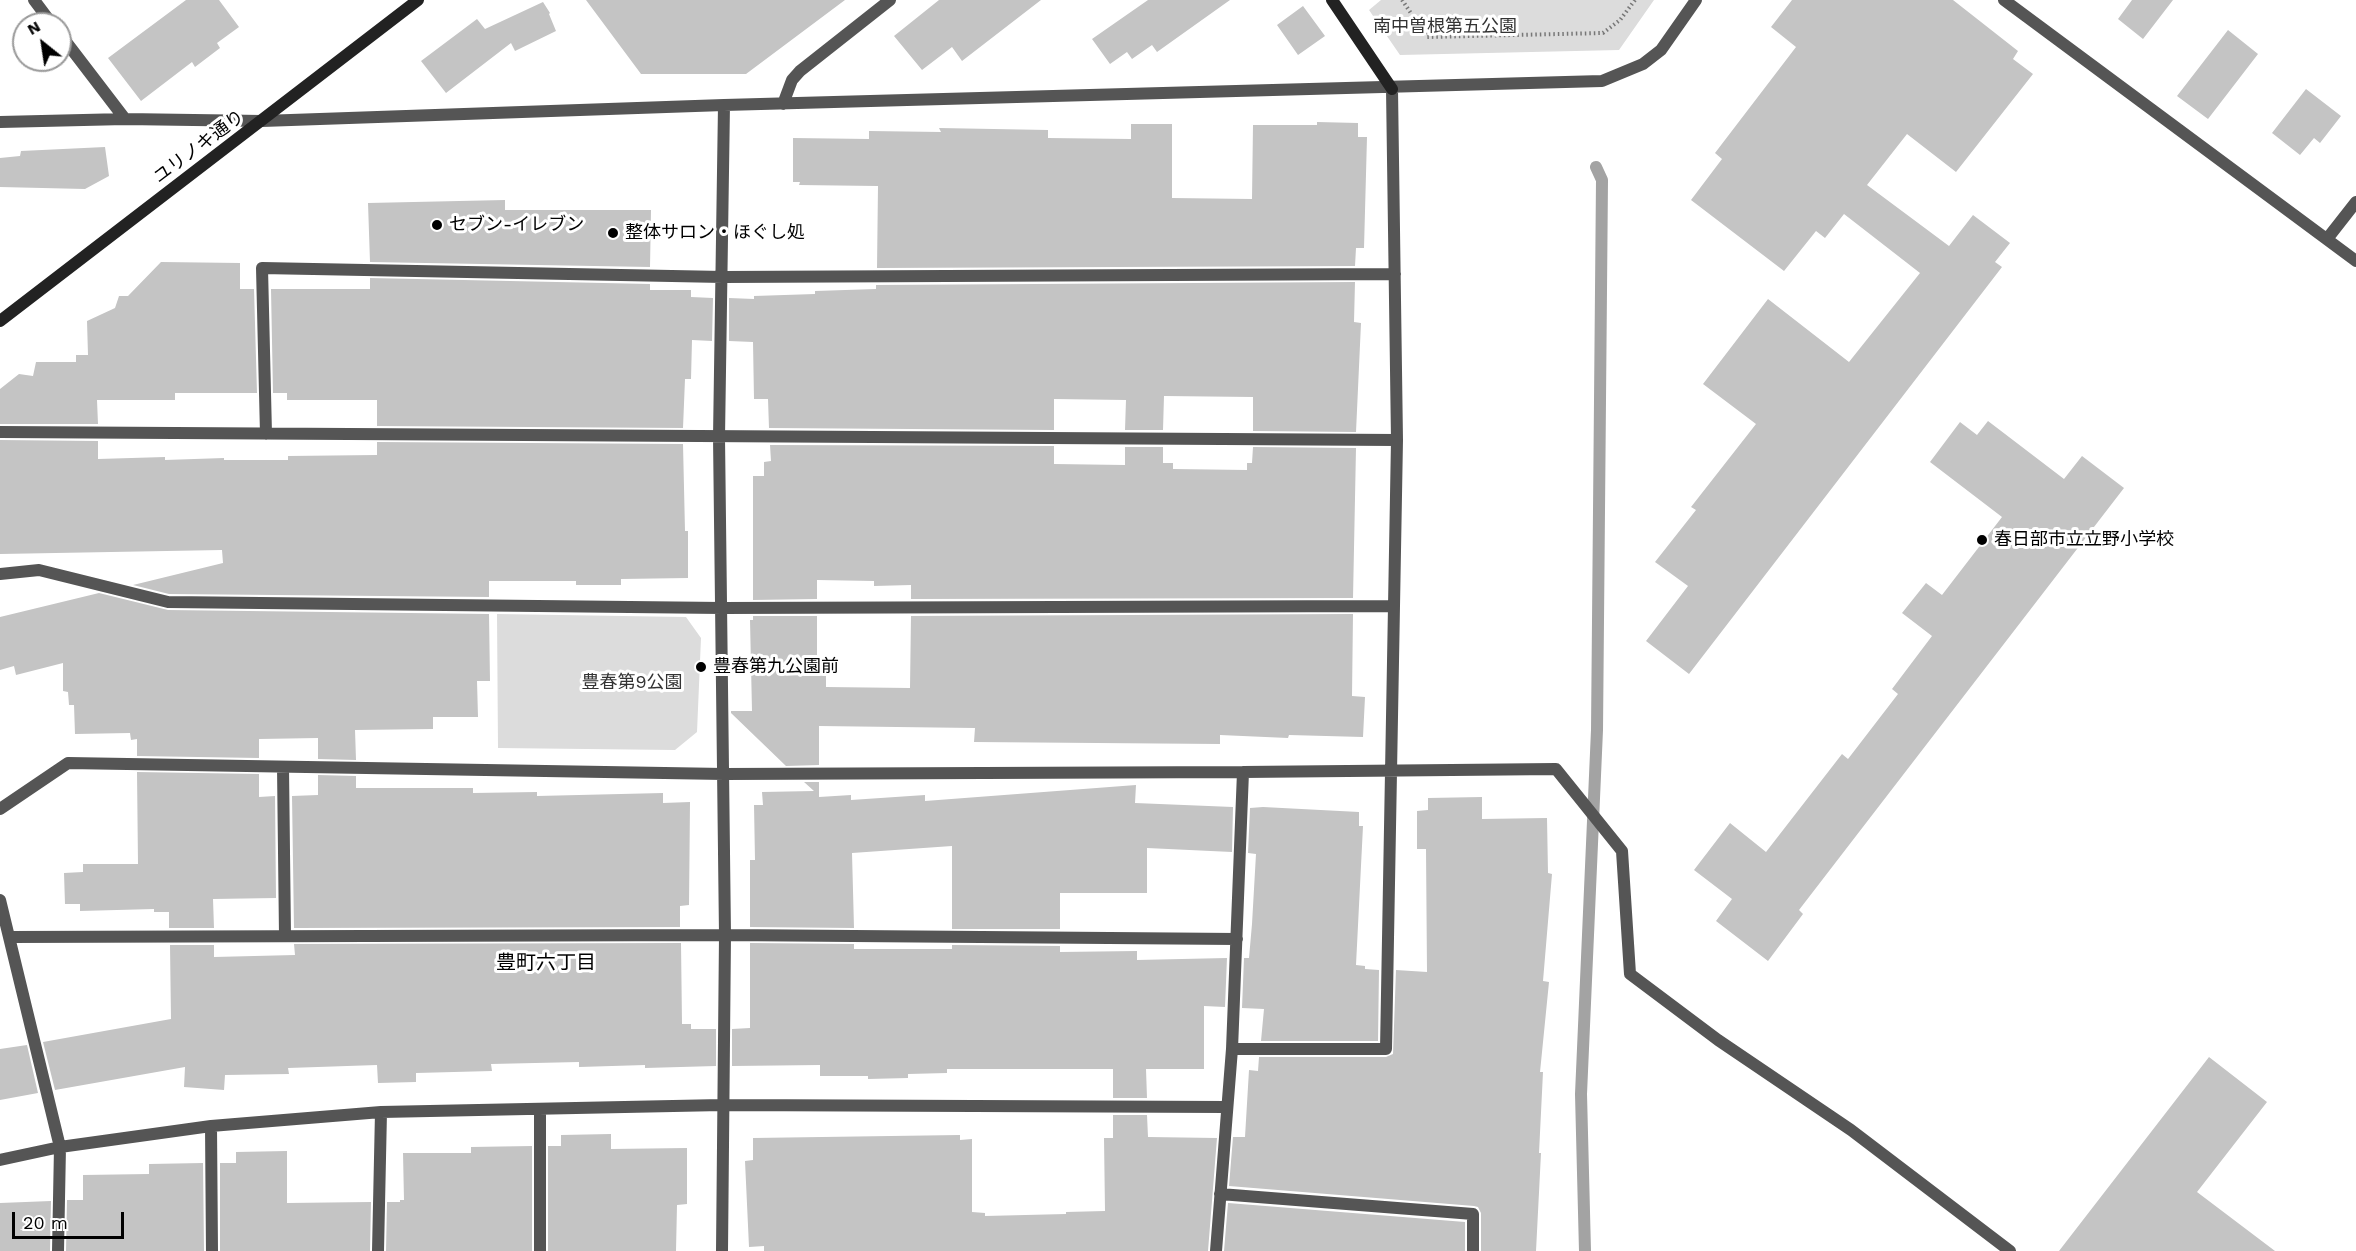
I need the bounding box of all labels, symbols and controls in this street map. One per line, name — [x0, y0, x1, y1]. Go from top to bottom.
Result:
north arrow — [12, 12, 72, 72]
park label: 南中曽根第五公園 — [1373, 16, 1517, 38]
text: N — [24, 17, 44, 39]
street label: ユリノキ通り — [149, 106, 249, 188]
place label: セブン-イレブン — [449, 214, 584, 236]
marker: セブン-イレブン — [430, 218, 444, 232]
place label: 整体サロン・ほぐし処 — [625, 222, 805, 244]
marker: 整体サロン・ほぐし処 — [606, 226, 620, 240]
place label: 春日部市立立野小学校 — [1994, 529, 2174, 551]
marker: 春日部市立立野小学校 — [1975, 533, 1989, 547]
place label: 豊春第九公園前 — [713, 656, 839, 678]
marker: 豊春第九公園前 — [694, 660, 708, 674]
park label: 豊春第9公園 — [581, 672, 683, 694]
district label: 豊町六丁目 — [496, 951, 596, 975]
scale bar — [15, 1200, 128, 1238]
text: 20 m — [23, 1212, 68, 1233]

